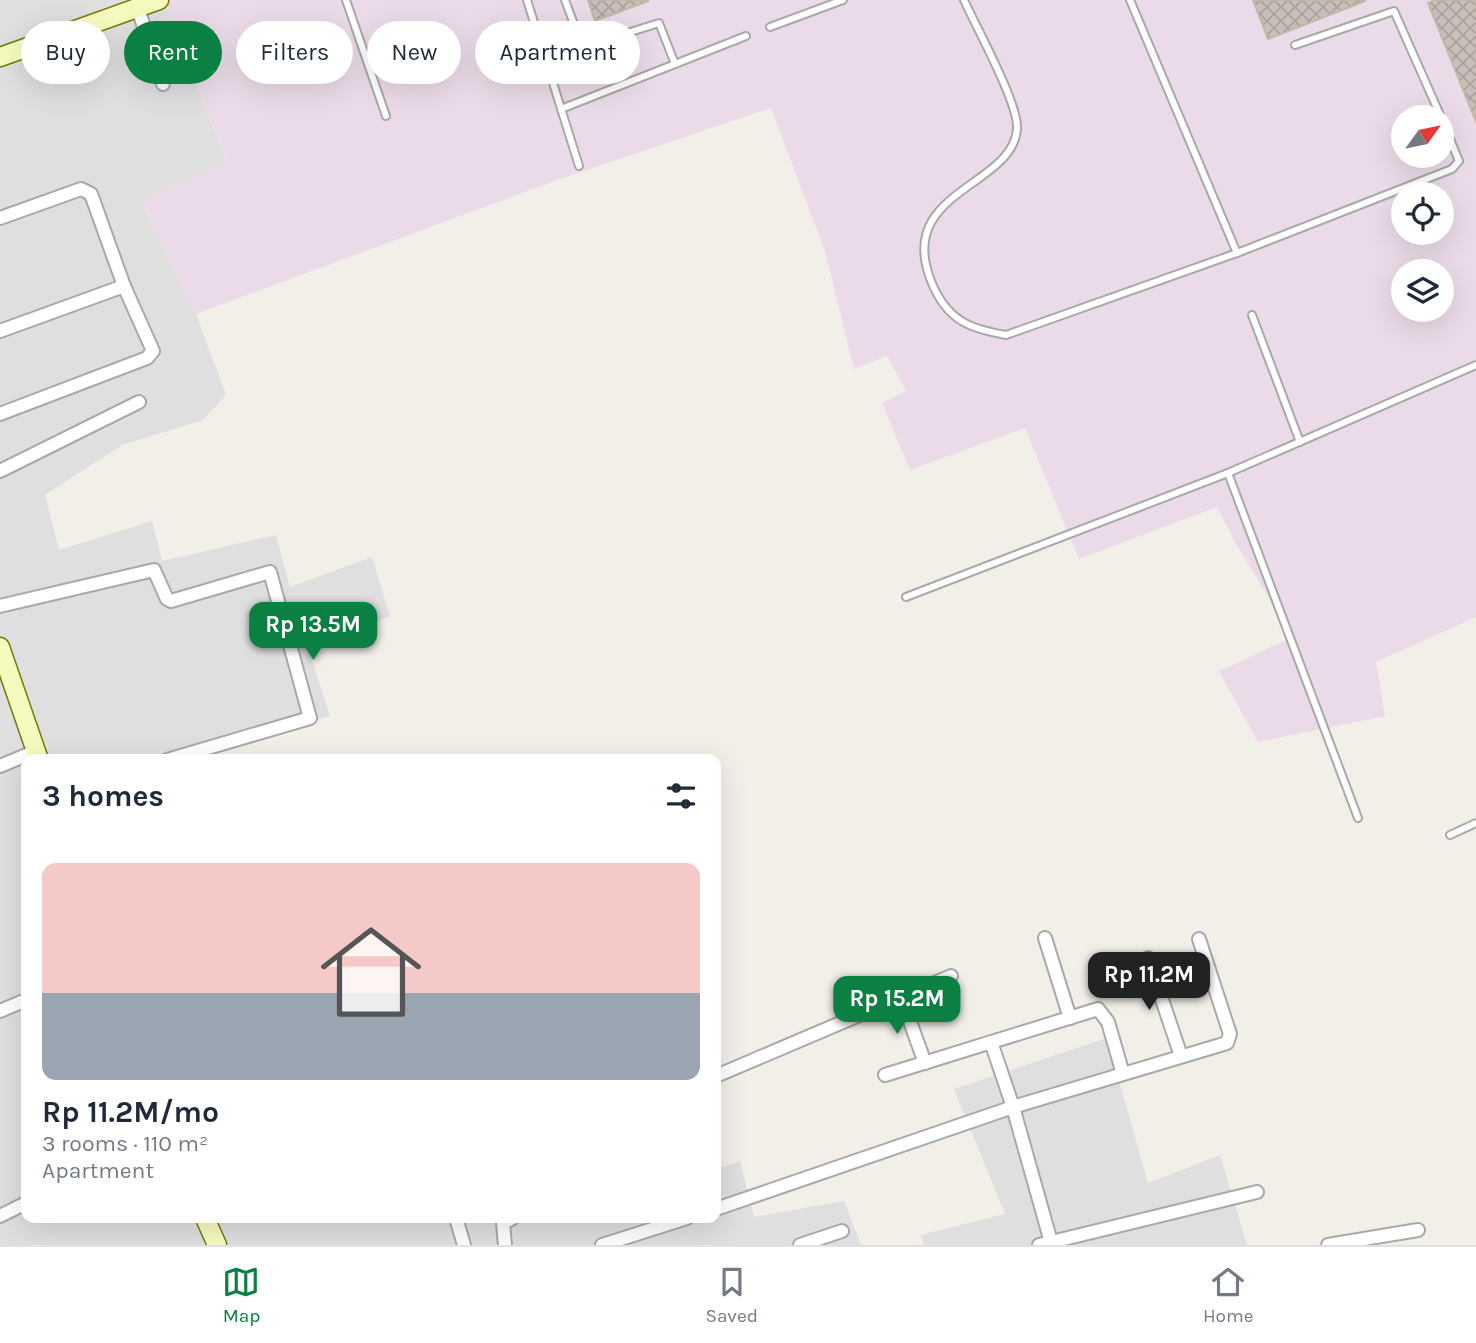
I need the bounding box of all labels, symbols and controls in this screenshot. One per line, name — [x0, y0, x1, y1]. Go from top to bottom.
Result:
chip: Buy — [21, 21, 110, 84]
chip: Rent — [124, 21, 222, 84]
chip: Filters — [236, 21, 353, 84]
chip: New — [367, 21, 461, 84]
chip: Apartment — [475, 21, 640, 84]
north arrow — [1391, 105, 1454, 168]
map controls — [1391, 105, 1454, 322]
button: locate — [1391, 182, 1454, 245]
button: layers — [1391, 259, 1454, 322]
pin: Rp 13.5M — [241, 602, 385, 662]
text: Rp 13.5M — [265, 611, 361, 638]
icon: filters — [662, 777, 700, 815]
text: 3 homes — [42, 778, 164, 814]
icon: home — [308, 909, 434, 1035]
pin: Rp 11.2M — [1077, 953, 1221, 1012]
text: Rp 11.2M — [1104, 961, 1194, 988]
pin: Rp 15.2M — [825, 976, 969, 1036]
text: Rp 15.2M — [849, 985, 945, 1012]
text: Rp 11.2M/mo — [42, 1094, 219, 1130]
text: 3 rooms · 110 m² — [42, 1130, 208, 1157]
text: Apartment — [42, 1157, 154, 1184]
tab: Map — [222, 1263, 260, 1327]
tab: Saved — [705, 1263, 758, 1327]
tab: Home — [1203, 1263, 1254, 1327]

